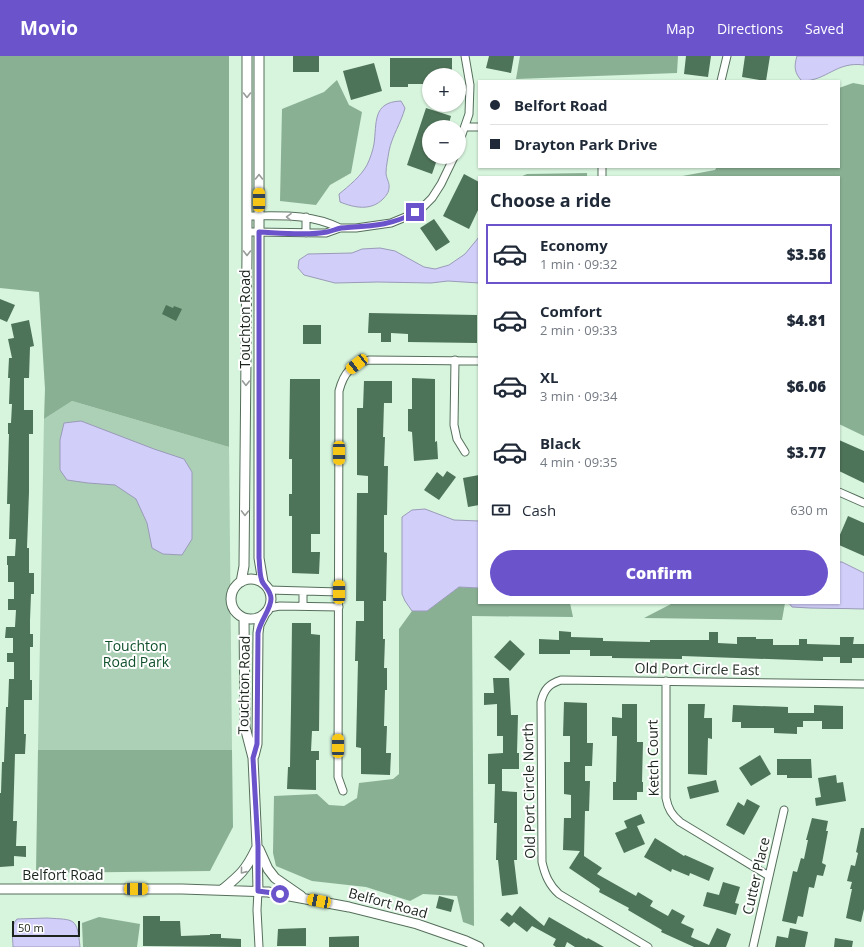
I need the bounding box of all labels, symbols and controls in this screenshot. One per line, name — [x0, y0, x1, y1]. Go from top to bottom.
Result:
text: Movio — [20, 15, 78, 41]
text: Map — [666, 19, 695, 38]
text: Directions — [717, 19, 783, 38]
text: Saved — [805, 19, 844, 38]
map controls — [422, 68, 466, 164]
button: + — [422, 68, 466, 112]
one-way arrow — [243, 92, 251, 98]
text: Belfort Road — [514, 95, 608, 115]
button: − — [422, 120, 466, 164]
text: Drayton Park Drive — [514, 134, 657, 154]
one-way arrow — [255, 174, 263, 180]
car — [253, 188, 265, 212]
text: Choose a ride — [490, 188, 611, 212]
route end — [406, 203, 424, 221]
one-way arrow — [286, 212, 292, 221]
text: Economy — [540, 235, 608, 255]
icon: car — [492, 236, 528, 272]
text: $3.56 — [787, 244, 826, 264]
one-way arrow — [243, 250, 251, 256]
text: 1 min · 09:32 — [540, 255, 617, 273]
street label: Touchton Road — [235, 269, 254, 369]
text: Comfort — [540, 301, 602, 321]
icon: car — [492, 302, 528, 338]
text: $4.81 — [787, 310, 826, 330]
text: 2 min · 09:33 — [540, 321, 617, 339]
car — [344, 352, 370, 376]
text: XL — [540, 367, 558, 387]
icon: car — [492, 368, 528, 404]
text: $6.06 — [787, 376, 826, 396]
one-way arrow — [242, 380, 250, 386]
text: 3 min · 09:34 — [540, 387, 617, 405]
text: Black — [540, 433, 581, 453]
icon: car — [492, 434, 528, 470]
car — [333, 441, 345, 465]
text: $3.77 — [787, 442, 826, 462]
text: 4 min · 09:35 — [540, 453, 617, 471]
icon: cash — [490, 499, 512, 521]
text: Cash — [522, 500, 556, 520]
text: 630 m — [790, 501, 828, 519]
one-way arrow — [241, 510, 249, 516]
button: Confirm — [490, 550, 828, 596]
car — [333, 580, 345, 604]
street label: Touchton Road — [233, 635, 254, 735]
park label: Touchton Road Park — [103, 636, 170, 671]
street label: Old Port Circle East — [634, 658, 760, 679]
street label: Ketch Court — [642, 719, 663, 797]
street label: Old Port Circle North — [518, 723, 539, 859]
car — [332, 734, 344, 758]
street label: Cutter Place — [737, 835, 774, 916]
street label: Belfort Road — [22, 865, 104, 884]
one-way arrow — [241, 866, 248, 873]
car — [124, 883, 148, 895]
street label: Belfort Road — [346, 883, 430, 922]
route start — [271, 885, 289, 903]
car — [306, 893, 332, 909]
scale bar — [12, 919, 80, 938]
text: 50 m — [18, 920, 44, 935]

